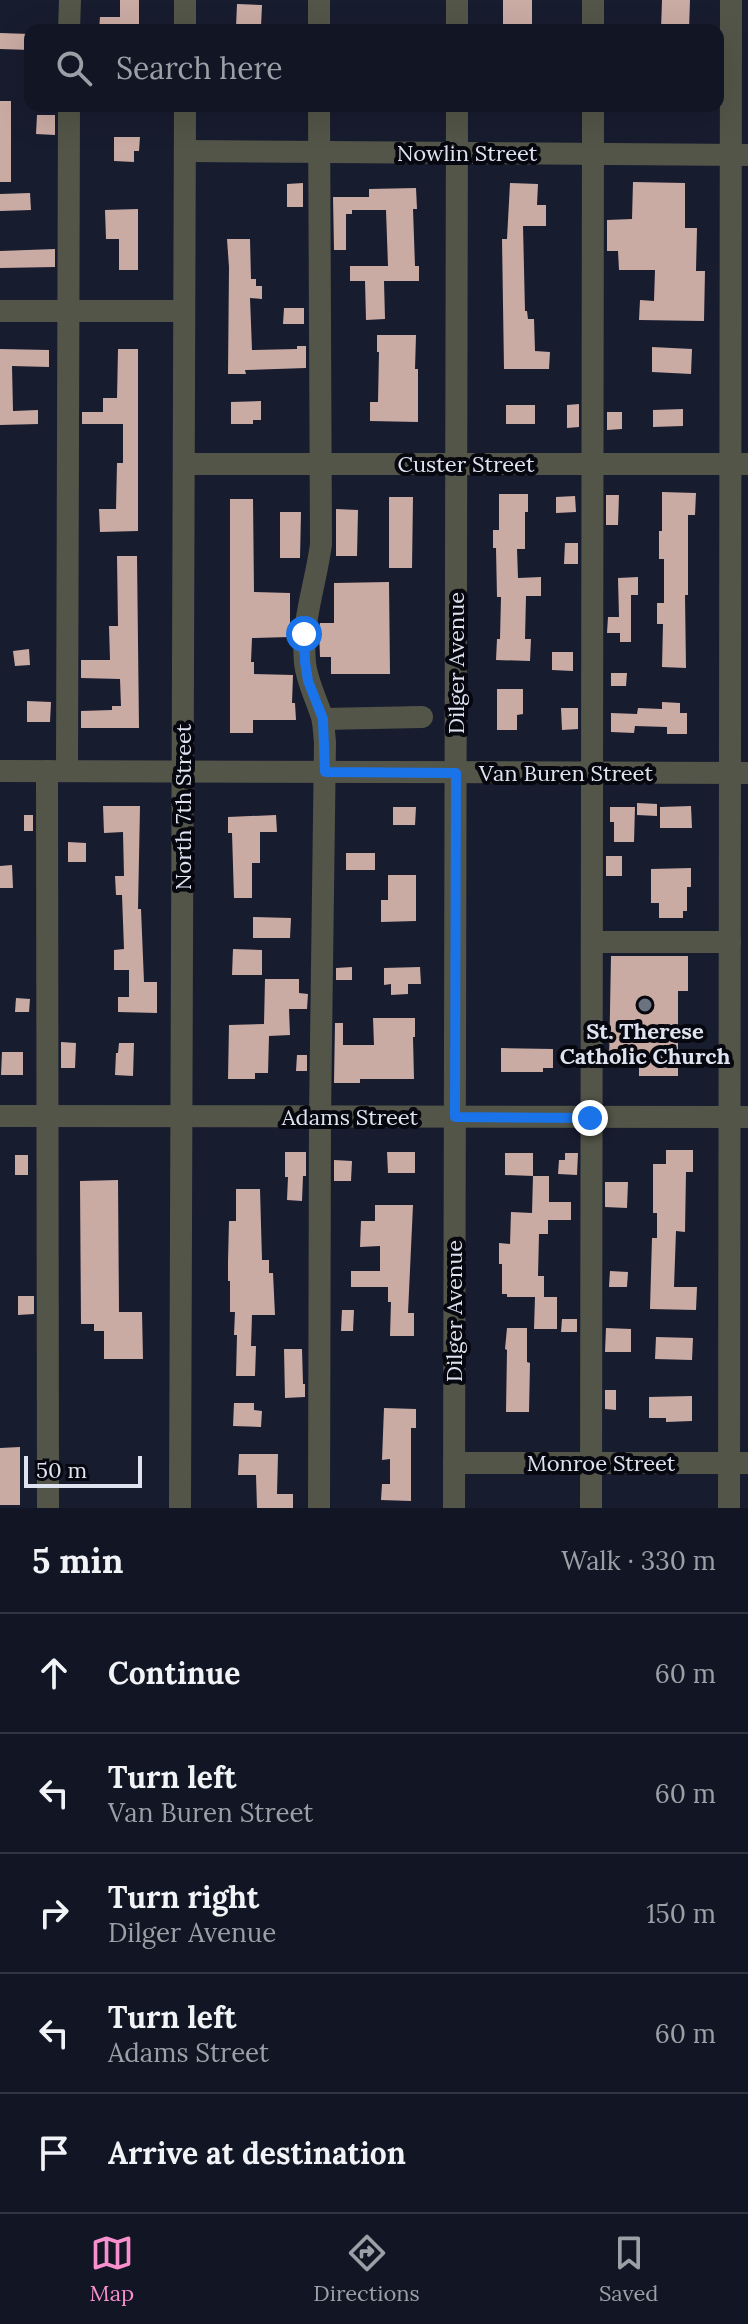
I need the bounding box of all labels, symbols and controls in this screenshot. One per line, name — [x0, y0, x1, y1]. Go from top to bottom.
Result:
search box — [24, 24, 724, 112]
icon: search — [52, 46, 96, 90]
text: Search here — [116, 49, 283, 87]
street label: Nowlin Street — [397, 139, 538, 167]
street label: Custer Street — [398, 450, 535, 478]
street label: Dilger Avenue — [442, 592, 470, 734]
route start — [286, 616, 322, 652]
street label: North 7th Street — [169, 723, 197, 890]
street label: Van Buren Street — [478, 759, 653, 787]
marker: St. Therese Catholic Church — [636, 996, 654, 1014]
place label: St. Therese Catholic Church — [560, 1017, 731, 1070]
route end — [572, 1100, 608, 1136]
street label: Adams Street — [281, 1103, 419, 1131]
street label: Dilger Avenue — [440, 1240, 468, 1382]
street label: Monroe Street — [527, 1449, 676, 1477]
scale bar — [24, 1452, 142, 1488]
text: 50 m — [36, 1456, 87, 1484]
text: 5 min — [32, 1539, 123, 1582]
text: Walk · 330 m — [561, 1544, 716, 1577]
icon: ahead — [32, 1651, 76, 1695]
text: Continue — [108, 1654, 240, 1692]
text: 60 m — [655, 1657, 716, 1690]
text: Turn left — [108, 1758, 236, 1796]
icon: left — [32, 1771, 76, 1815]
text: 60 m — [655, 1777, 716, 1810]
text: Van Buren Street — [108, 1796, 313, 1829]
text: Turn right — [108, 1878, 259, 1916]
icon: right — [32, 1891, 76, 1935]
text: 150 m — [646, 1897, 716, 1930]
text: Dilger Avenue — [108, 1916, 276, 1949]
text: Turn left — [108, 1998, 236, 2036]
icon: left — [32, 2011, 76, 2055]
text: 60 m — [655, 2017, 716, 2050]
text: Adams Street — [108, 2036, 269, 2069]
icon: arrive — [32, 2131, 76, 2175]
text: Arrive at destination — [108, 2134, 406, 2172]
tab: Map — [90, 2231, 134, 2307]
tab: Directions — [313, 2231, 420, 2307]
tab: Saved — [599, 2231, 658, 2307]

